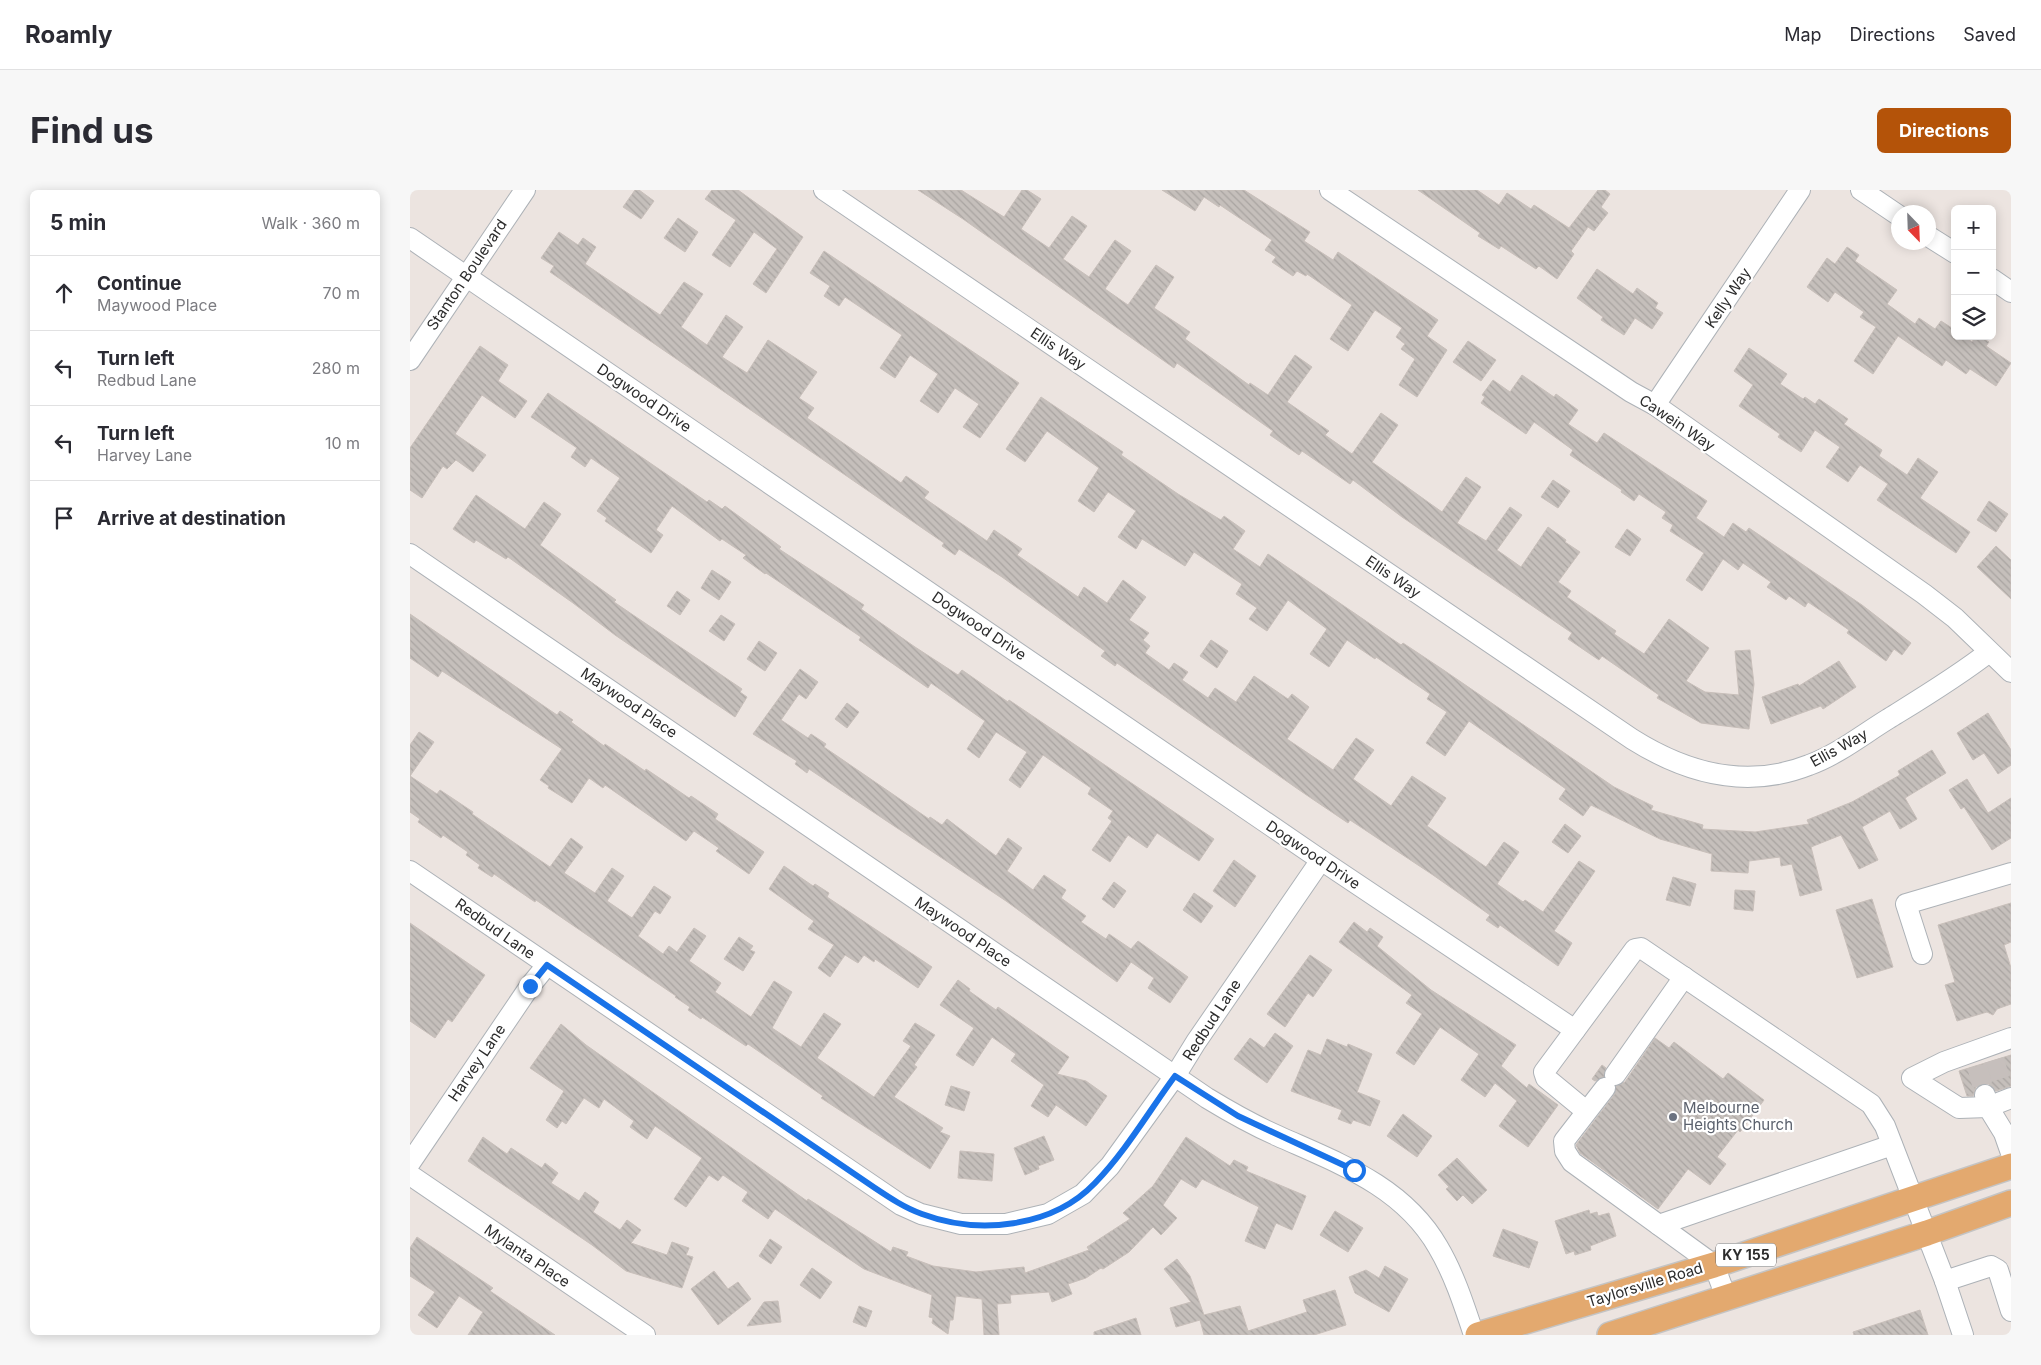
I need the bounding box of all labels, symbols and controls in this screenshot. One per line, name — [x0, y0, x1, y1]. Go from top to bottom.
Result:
text: Roamly — [25, 20, 112, 49]
text: Map — [1784, 24, 1822, 45]
text: Directions — [1850, 24, 1935, 45]
text: Saved — [1963, 24, 2016, 45]
button: Directions — [1877, 108, 2011, 153]
text: Find us — [30, 109, 154, 151]
north arrow — [1891, 205, 1936, 250]
map controls — [1951, 205, 1996, 340]
button: + — [1951, 205, 1996, 250]
text: 5 min — [50, 210, 106, 235]
text: Walk · 360 m — [261, 213, 360, 233]
street label: Stanton Boulevard — [422, 216, 511, 334]
button: − — [1951, 250, 1996, 295]
street label: Kelly Way — [1700, 263, 1755, 332]
text: Continue — [97, 272, 182, 295]
icon: ahead — [50, 279, 78, 307]
text: 70 m — [323, 283, 360, 303]
text: Maywood Place — [97, 295, 217, 315]
button: layers — [1951, 295, 1996, 340]
street label: Ellis Way — [1027, 323, 1090, 374]
text: Turn left — [97, 347, 175, 370]
icon: left — [50, 354, 78, 382]
text: 280 m — [312, 358, 360, 378]
street label: Dogwood Drive — [594, 359, 695, 436]
text: Redbud Lane — [97, 370, 197, 390]
street label: Cawein Way — [1636, 390, 1719, 455]
text: Turn left — [97, 422, 175, 445]
icon: left — [50, 429, 78, 457]
text: 10 m — [325, 433, 360, 453]
text: Harvey Lane — [97, 445, 192, 465]
icon: arrive — [50, 504, 78, 532]
text: Arrive at destination — [97, 507, 286, 530]
street label: Ellis Way — [1362, 551, 1425, 602]
street label: Dogwood Drive — [929, 587, 1030, 664]
street label: Maywood Place — [577, 663, 681, 742]
street label: Ellis Way — [1807, 724, 1871, 771]
street label: Dogwood Drive — [1263, 816, 1364, 893]
street label: Maywood Place — [911, 892, 1015, 971]
street label: Redbud Lane — [452, 894, 539, 963]
route end — [519, 975, 542, 998]
street label: Redbud Lane — [1178, 975, 1245, 1064]
street label: Harvey Lane — [444, 1020, 509, 1105]
place label: Melbourne Heights Church — [1683, 1098, 1793, 1134]
marker: Melbourne Heights Church — [1667, 1111, 1679, 1123]
route start — [1343, 1159, 1366, 1182]
street label: Mylanta Place — [481, 1220, 574, 1291]
road number: KY 155 — [1716, 1244, 1776, 1266]
street label: Taylorsville Road — [1585, 1258, 1705, 1311]

